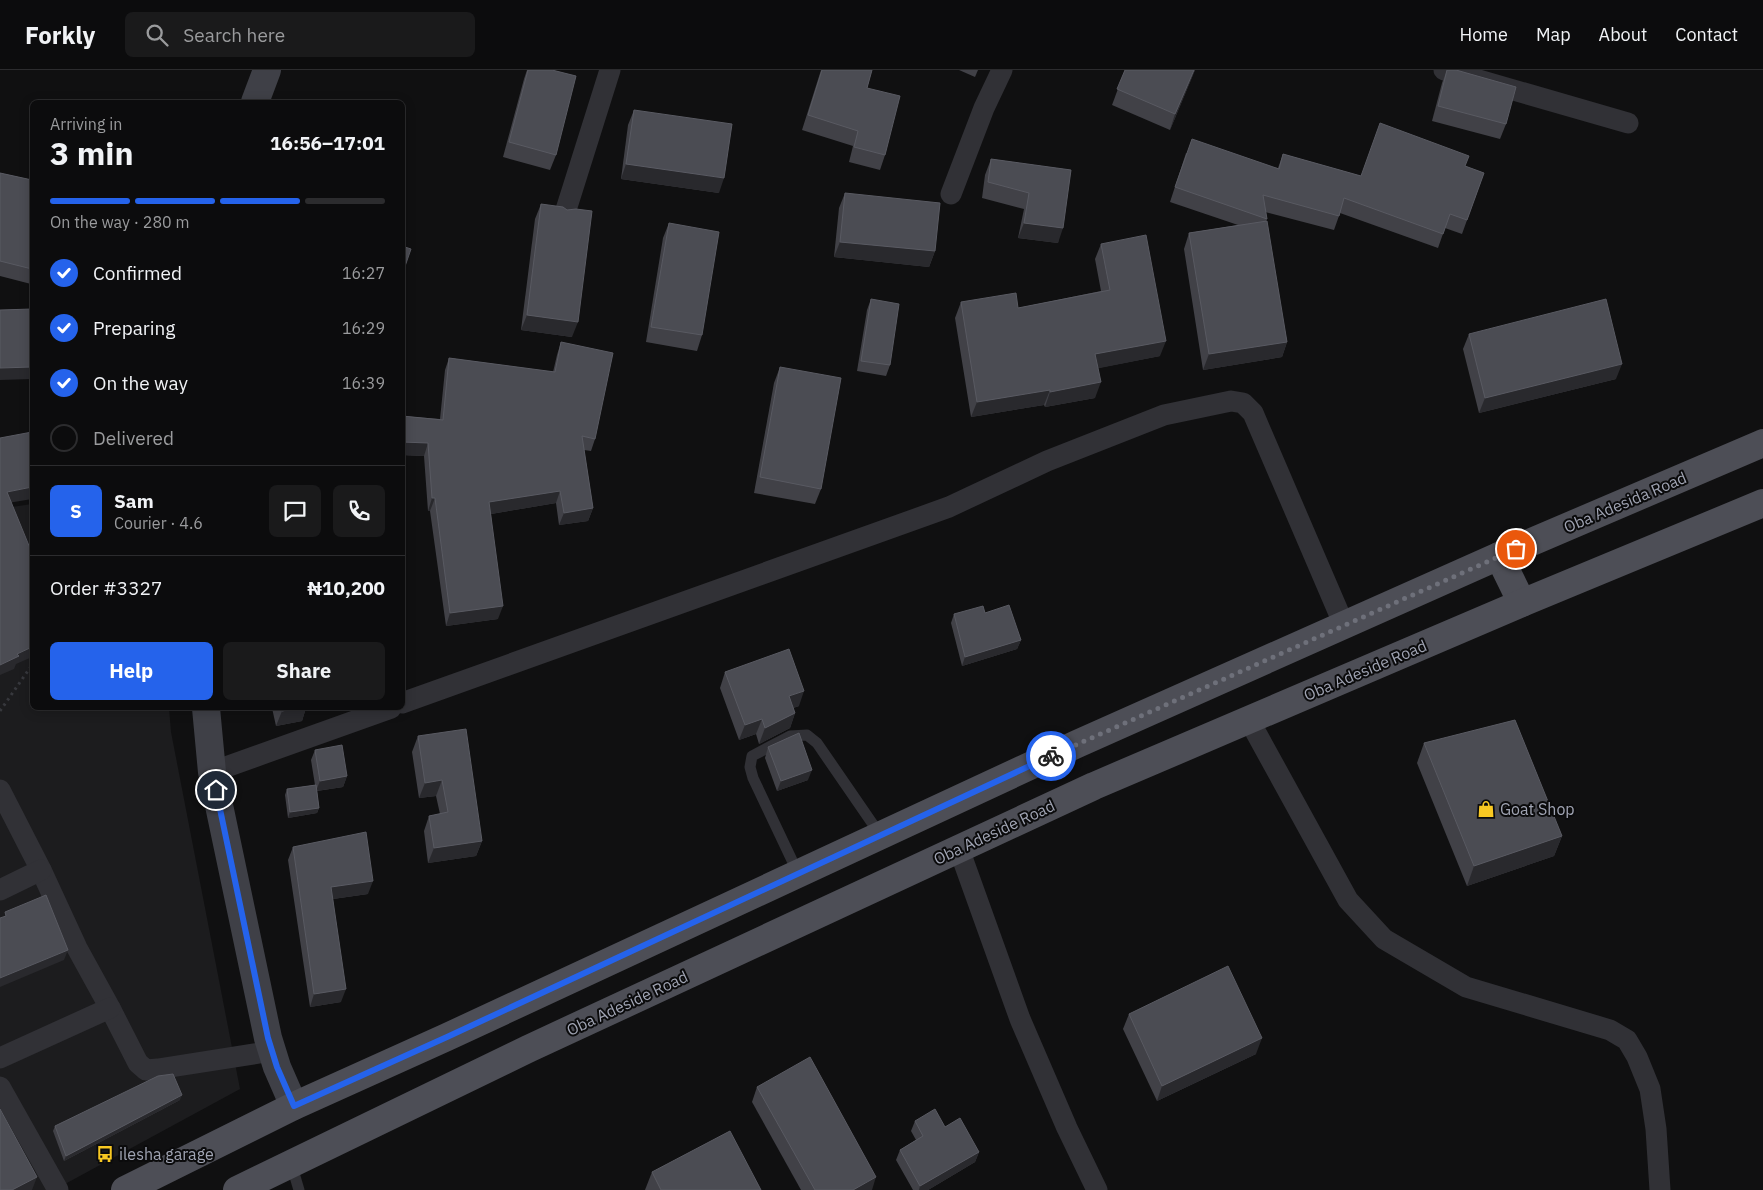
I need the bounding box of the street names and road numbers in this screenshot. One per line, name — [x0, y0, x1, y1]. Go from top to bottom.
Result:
street label: Oba Adesida Road — [1561, 467, 1689, 537]
street label: Oba Adeside Road — [1300, 635, 1430, 705]
street label: Oba Adeside Road — [930, 795, 1058, 869]
street label: Oba Adeside Road — [563, 966, 691, 1040]

